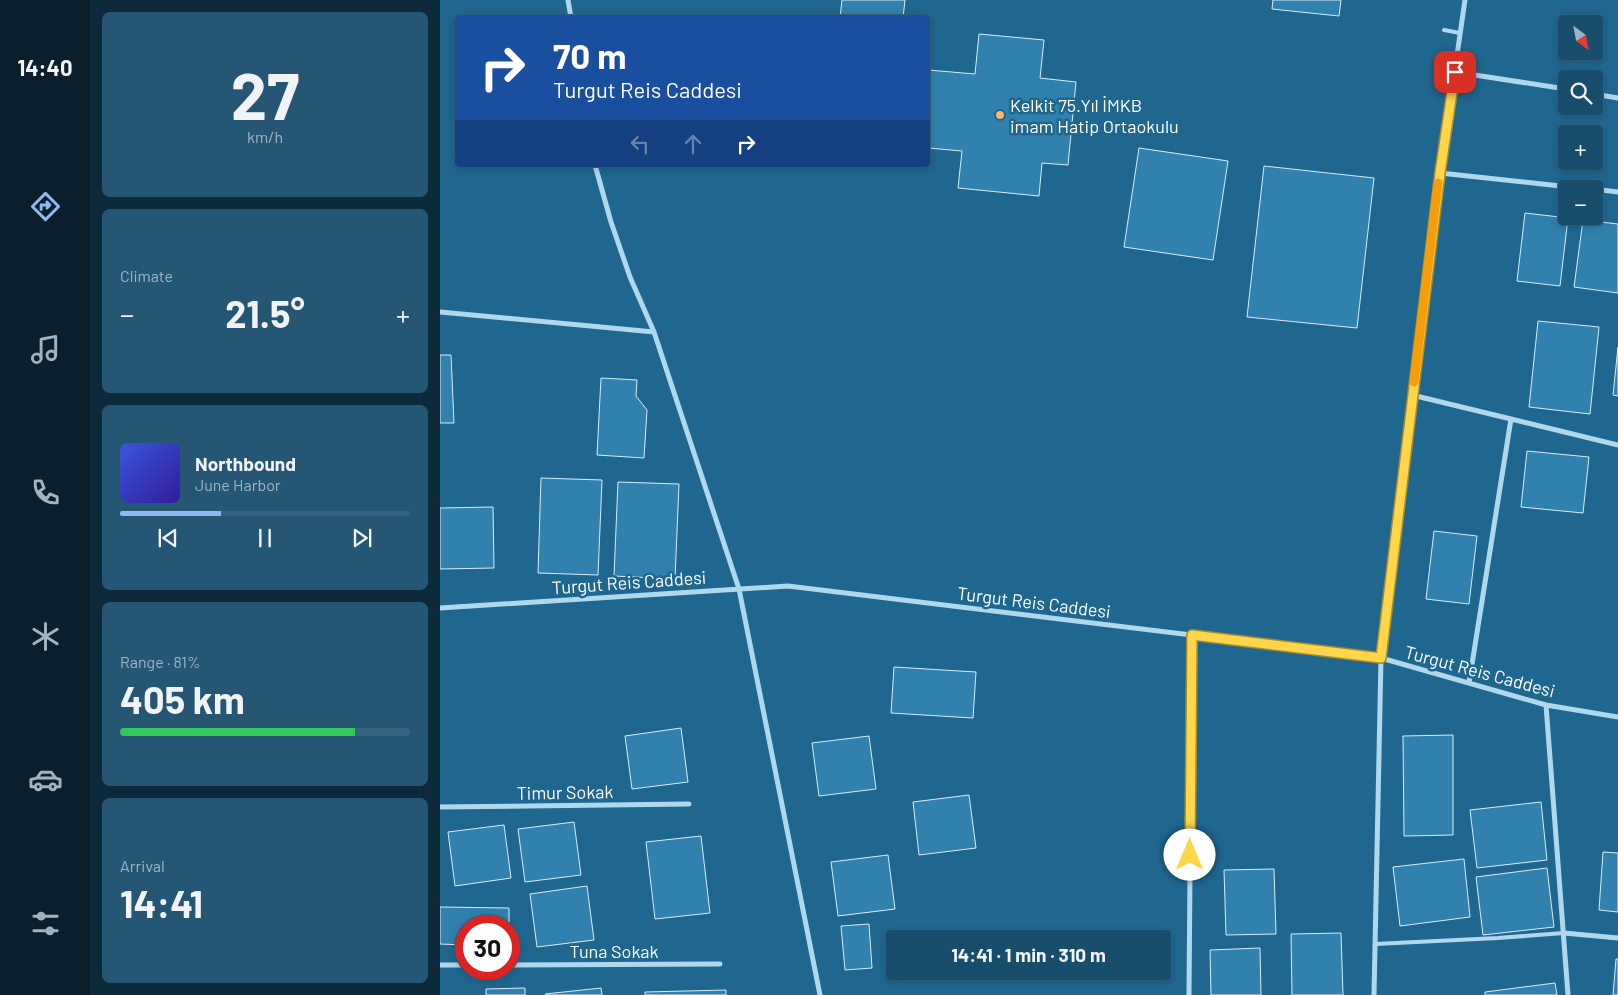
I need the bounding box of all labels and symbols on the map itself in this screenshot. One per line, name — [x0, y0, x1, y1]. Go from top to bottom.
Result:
north arrow — [1558, 15, 1602, 60]
pin — [1434, 51, 1476, 93]
place label: Kelkit 75.Yıl İMKB imam Hatip Ortaokulu — [1010, 94, 1179, 137]
marker: Kelkit 75.Yıl İMKB imam Hatip Ortaokulu — [994, 109, 1006, 121]
street label: Turgut Reis Caddesi — [551, 566, 707, 598]
street label: Turgut Reis Caddesi — [956, 582, 1112, 622]
street label: Turgut Reis Caddesi — [1402, 640, 1558, 702]
street label: Timur Sokak — [516, 780, 614, 804]
position arrow — [1163, 828, 1215, 880]
speed limit sign: 30 — [455, 915, 520, 980]
street label: Tuna Sokak — [569, 940, 659, 962]

